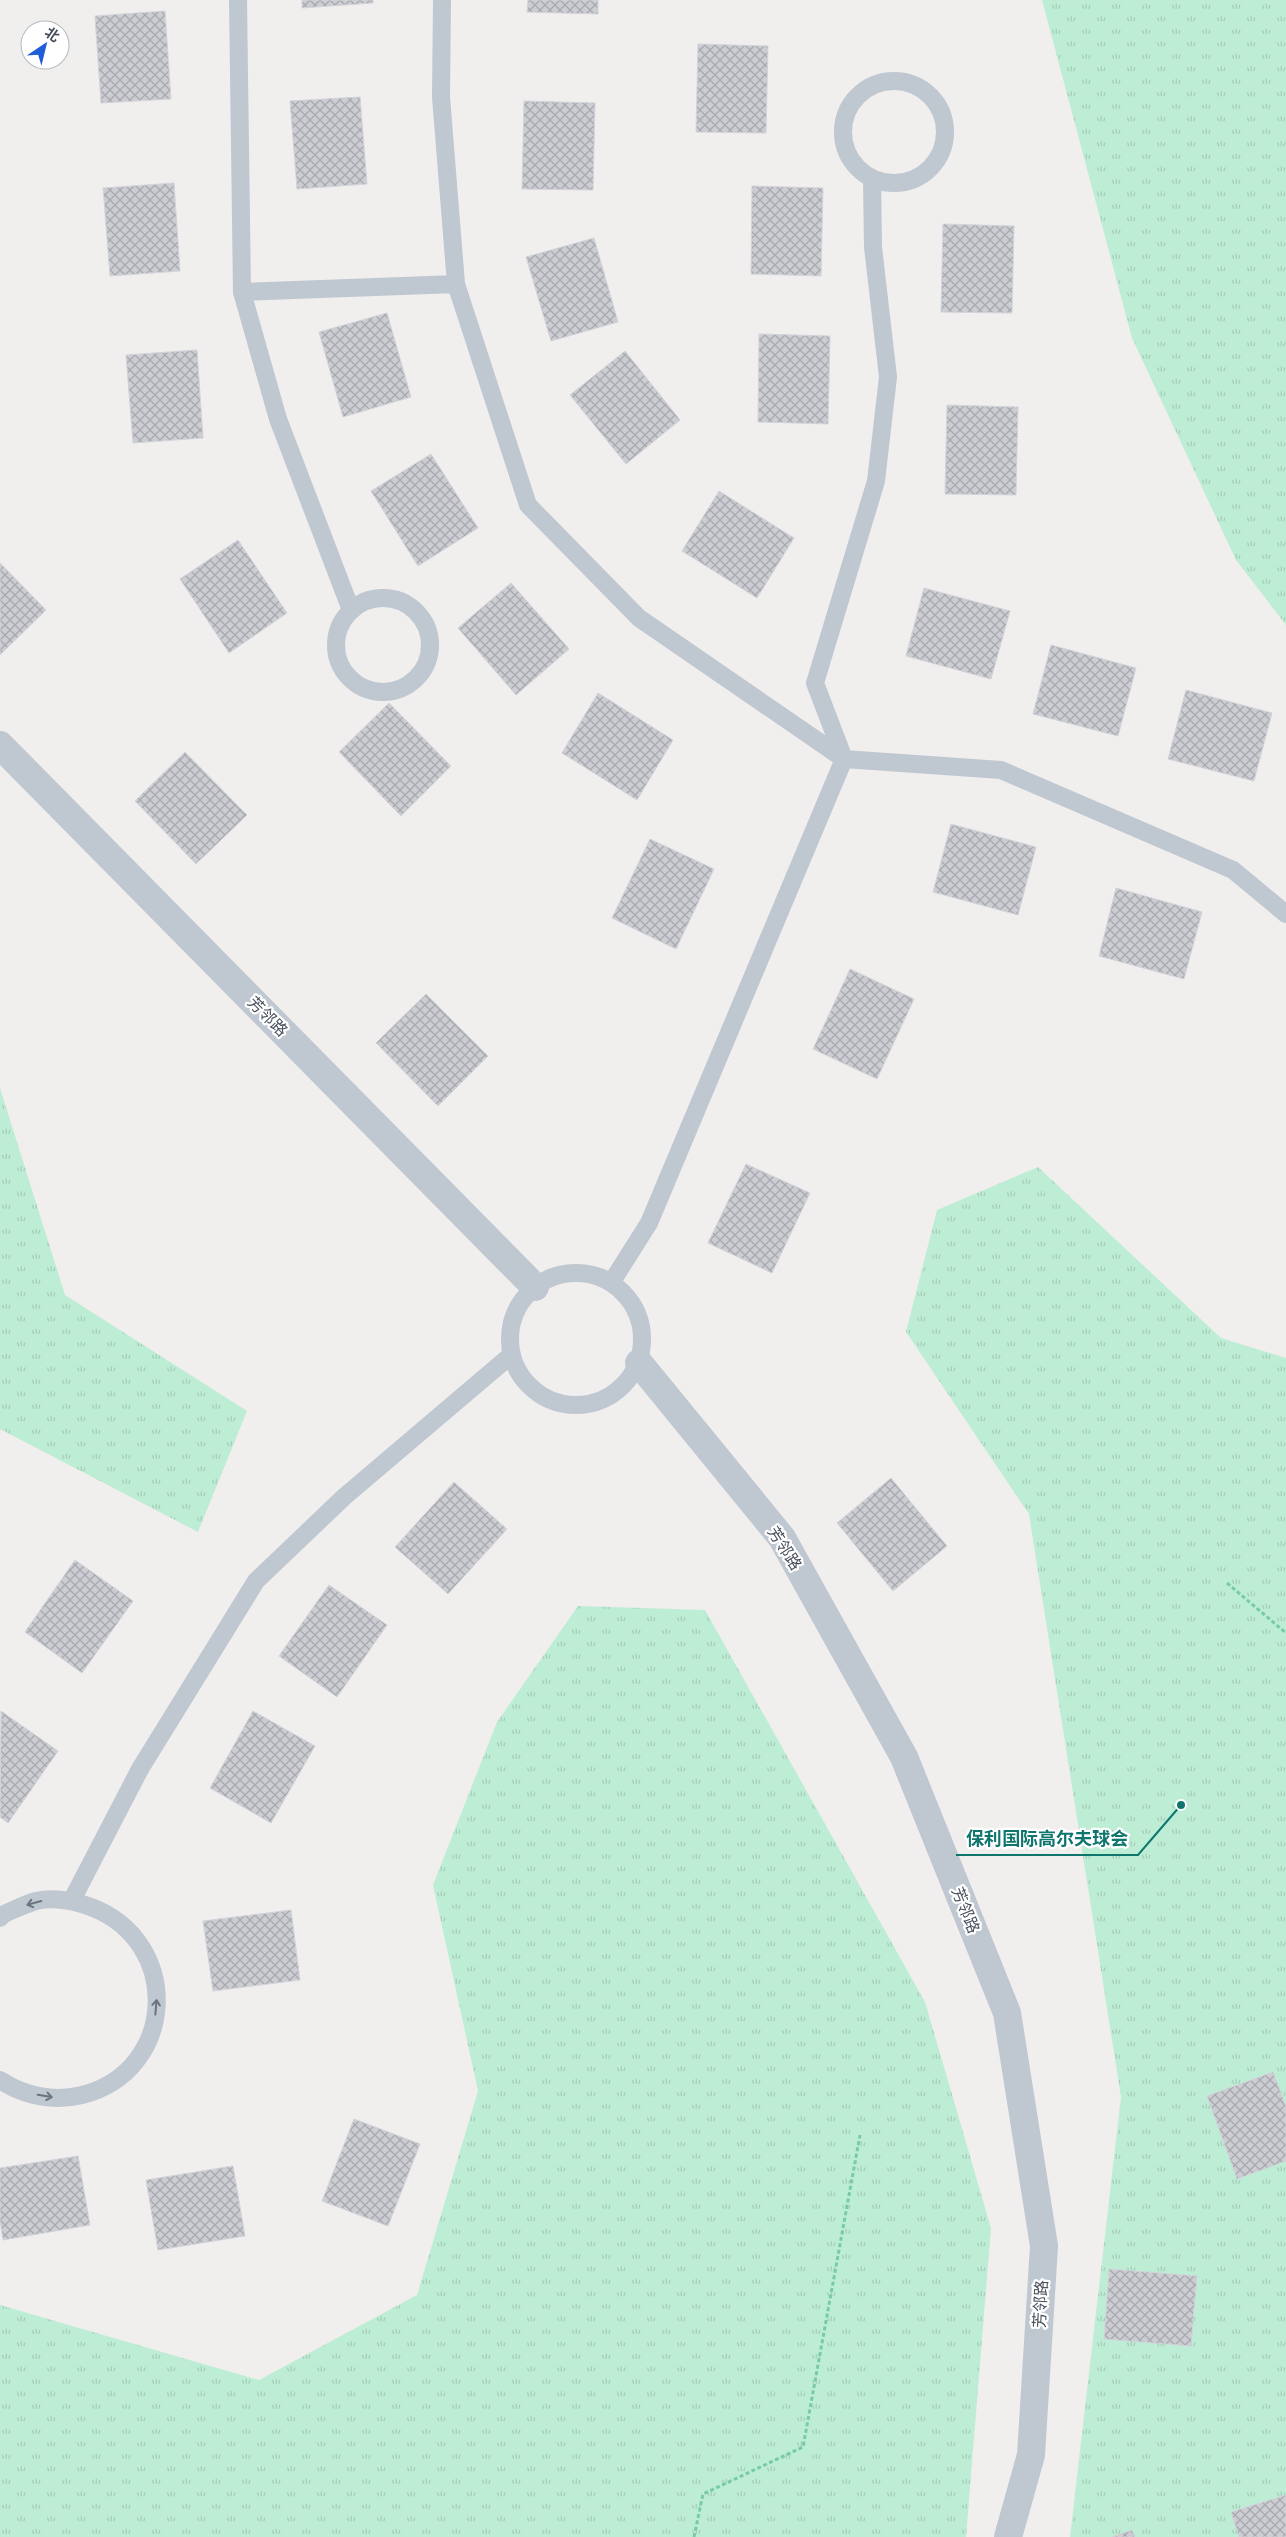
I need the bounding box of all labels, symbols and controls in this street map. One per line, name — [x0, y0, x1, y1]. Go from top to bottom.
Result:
north arrow — [20, 20, 70, 70]
text: 北 — [42, 23, 63, 46]
street label: 芳邻路 — [244, 992, 292, 1040]
street label: 芳邻路 — [764, 1522, 806, 1574]
callout: 保利国际高尔夫球会 — [956, 1822, 1138, 1855]
text: 保利国际高尔夫球会 — [966, 1827, 1128, 1850]
street label: 芳邻路 — [948, 1884, 984, 1936]
one-way arrow — [27, 1899, 43, 1908]
one-way arrow — [151, 1999, 161, 2015]
one-way arrow — [36, 2092, 52, 2102]
street label: 芳邻路 — [1029, 2280, 1051, 2328]

